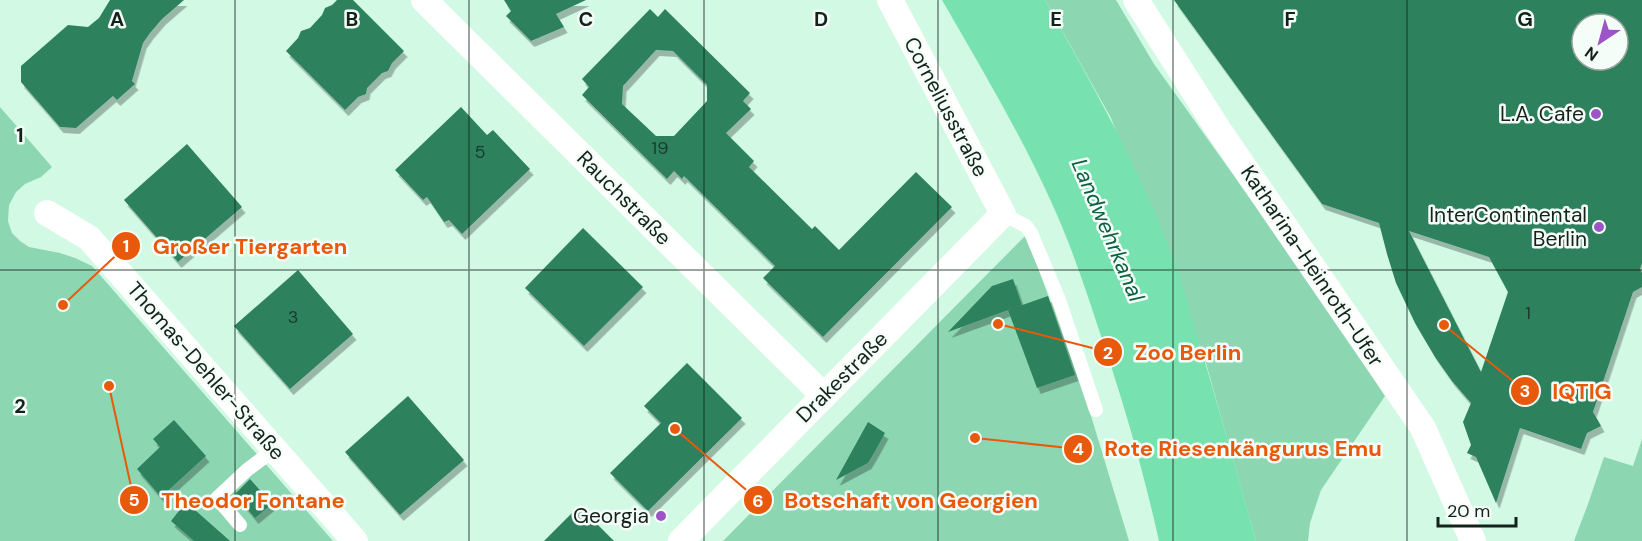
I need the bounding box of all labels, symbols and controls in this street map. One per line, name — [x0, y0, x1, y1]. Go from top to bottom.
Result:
text: A — [110, 6, 124, 32]
text: B — [346, 6, 358, 32]
text: C — [579, 6, 593, 32]
text: D — [814, 6, 828, 32]
text: E — [1050, 6, 1062, 32]
text: F — [1284, 6, 1296, 32]
text: G — [1517, 6, 1533, 32]
north arrow — [1570, 12, 1630, 72]
street label: Corneliusstraße — [897, 32, 995, 182]
text: N — [1581, 42, 1602, 66]
place label: L.A. Cafe — [1500, 100, 1584, 128]
marker: L.A. Cafe — [1589, 107, 1603, 121]
text: 1 — [16, 122, 24, 148]
house number: 19 — [652, 136, 668, 160]
house number: 5 — [475, 140, 485, 164]
street label: Rauchstraße — [571, 145, 677, 251]
water label: Landwehrkanal — [1065, 154, 1152, 307]
street label: Katharina-Heinroth-Ufer — [1234, 160, 1390, 372]
place label: InterContinental Berlin — [1429, 201, 1587, 253]
marker: InterContinental Berlin — [1592, 220, 1606, 234]
callout: Großer Tiergarten — [111, 226, 360, 266]
text: Großer Tiergarten — [153, 232, 347, 261]
text: 1 — [123, 234, 129, 258]
street label: Thomas-Dehler-Straße — [121, 276, 291, 466]
house number: 1 — [1525, 301, 1531, 325]
house number: 3 — [288, 305, 298, 329]
street label: Drakestraße — [790, 325, 894, 429]
callout: Zoo Berlin — [1093, 332, 1253, 372]
text: Zoo Berlin — [1135, 338, 1241, 367]
text: 2 — [1103, 341, 1113, 365]
callout: IQTIG — [1510, 371, 1623, 411]
text: IQTIG — [1552, 377, 1612, 406]
text: 3 — [1520, 379, 1530, 403]
text: 2 — [14, 393, 26, 419]
callout: Rote Riesenkängurus Emu — [1063, 429, 1394, 469]
text: Rote Riesenkängurus Emu — [1104, 434, 1382, 463]
text: 4 — [1072, 437, 1084, 461]
callout: Theodor Fontane — [119, 480, 357, 520]
callout: Botschaft von Georgien — [743, 480, 1050, 520]
text: Theodor Fontane — [161, 486, 345, 515]
text: Botschaft von Georgien — [784, 486, 1038, 515]
text: 5 — [128, 488, 140, 512]
text: 6 — [752, 489, 764, 513]
scale bar — [1438, 490, 1516, 528]
text: 20 m — [1447, 499, 1490, 523]
place label: Georgia — [573, 502, 649, 530]
marker: Georgia — [654, 509, 668, 523]

